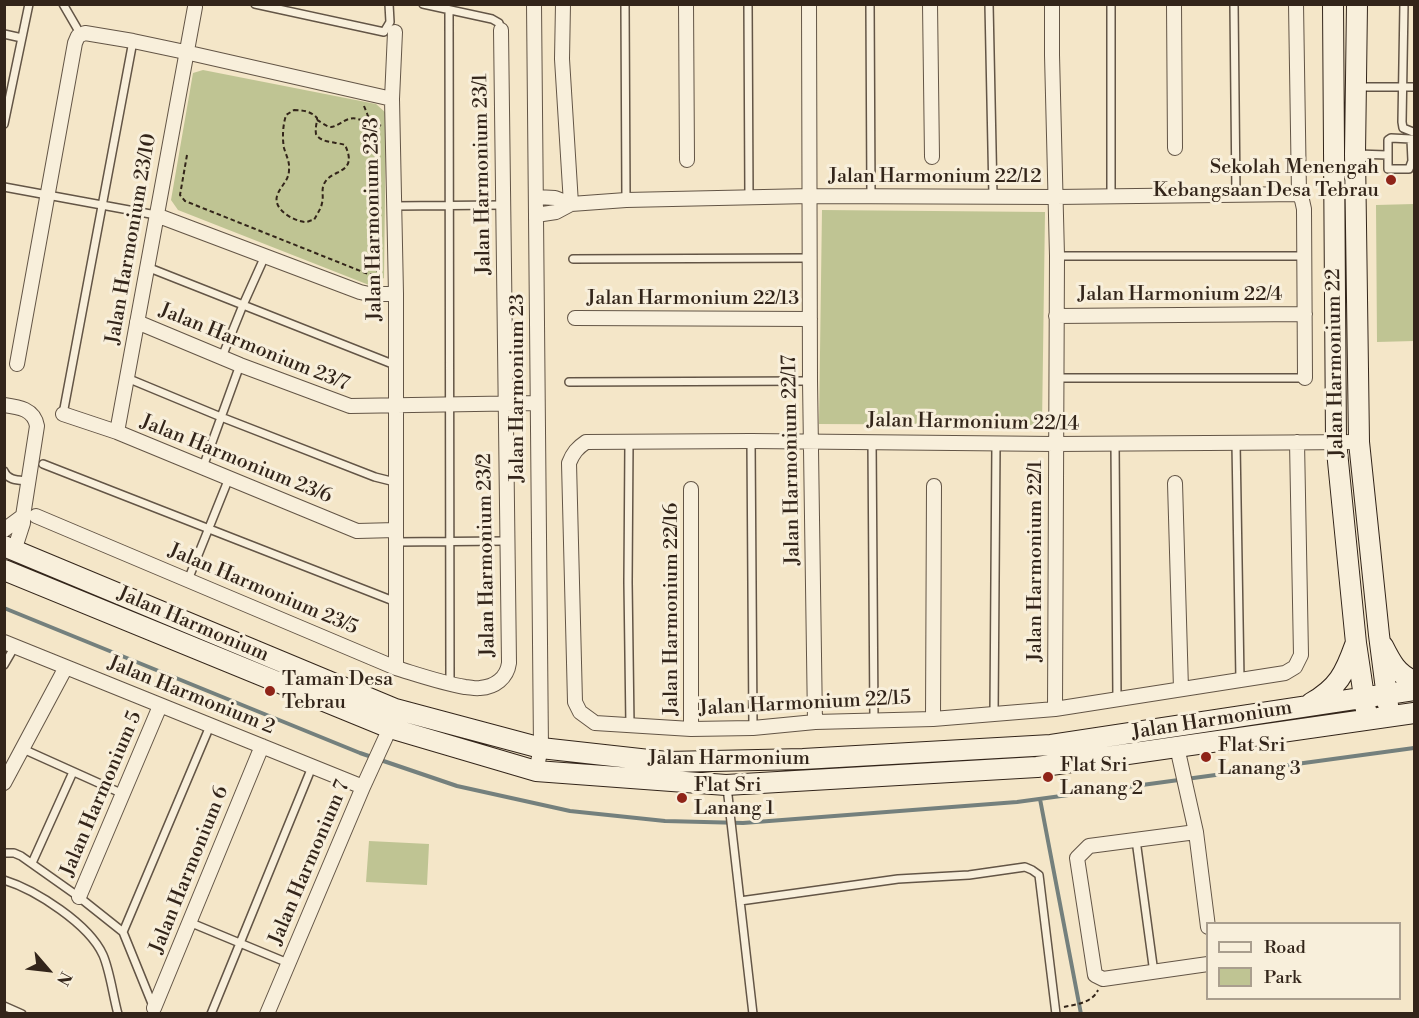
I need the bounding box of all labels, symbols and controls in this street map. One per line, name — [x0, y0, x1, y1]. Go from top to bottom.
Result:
street label: Jalan Harmonium 23/1 — [469, 73, 497, 275]
street label: Jalan Harmonium 23/3 — [360, 117, 388, 321]
street label: Jalan Harmonium 23/10 — [102, 132, 162, 346]
place label: Sekolah Menengah Kebangsaan Desa Tebrau — [1153, 156, 1379, 203]
street label: Jalan Harmonium 22/12 — [828, 165, 1042, 189]
marker: Sekolah Menengah Kebangsaan Desa Tebrau — [1384, 173, 1398, 187]
street label: Jalan Harmonium 22 — [1322, 268, 1350, 458]
street label: Jalan Harmonium 22/4 — [1078, 283, 1282, 307]
street label: Jalan Harmonium 22/13 — [587, 287, 799, 311]
street label: Jalan Harmonium 23 — [506, 294, 530, 482]
street label: Jalan Harmonium 23/7 — [156, 299, 352, 397]
street label: Jalan Harmonium 22/17 — [778, 355, 806, 565]
street label: Jalan Harmonium 22/14 — [867, 409, 1079, 437]
street label: Jalan Harmonium 23/6 — [137, 411, 335, 509]
street label: Jalan Harmonium 23/2 — [473, 453, 501, 657]
street label: Jalan Harmonium 22/1 — [1024, 460, 1048, 662]
street label: Jalan Harmonium 22/16 — [660, 503, 684, 715]
street label: Jalan Harmonium 23/5 — [165, 539, 361, 641]
street label: Jalan Harmonium — [114, 582, 272, 668]
street label: Jalan Harmonium 2 — [104, 652, 278, 740]
place label: Taman Desa Tebrau — [282, 668, 393, 715]
marker: Taman Desa Tebrau — [263, 684, 277, 698]
street label: Jalan Harmonium 22/15 — [698, 686, 912, 722]
street label: Jalan Harmonium — [1130, 696, 1294, 746]
street label: Jalan Harmonium 5 — [56, 708, 148, 880]
place label: Flat Sri Lanang 3 — [1218, 734, 1301, 781]
street label: Jalan Harmonium — [648, 747, 810, 771]
marker: Flat Sri Lanang 3 — [1199, 750, 1213, 764]
place label: Flat Sri Lanang 2 — [1060, 754, 1143, 801]
marker: Flat Sri Lanang 2 — [1041, 770, 1055, 784]
place label: Flat Sri Lanang 1 — [694, 774, 774, 821]
street label: Jalan Harmonium 7 — [265, 777, 355, 949]
street label: Jalan Harmonium 6 — [145, 783, 235, 957]
marker: Flat Sri Lanang 1 — [675, 791, 689, 805]
legend — [1206, 922, 1401, 1000]
text: Road — [1264, 936, 1306, 959]
north arrow — [18, 940, 78, 1000]
text: Park — [1264, 966, 1301, 989]
text: N — [52, 968, 76, 989]

